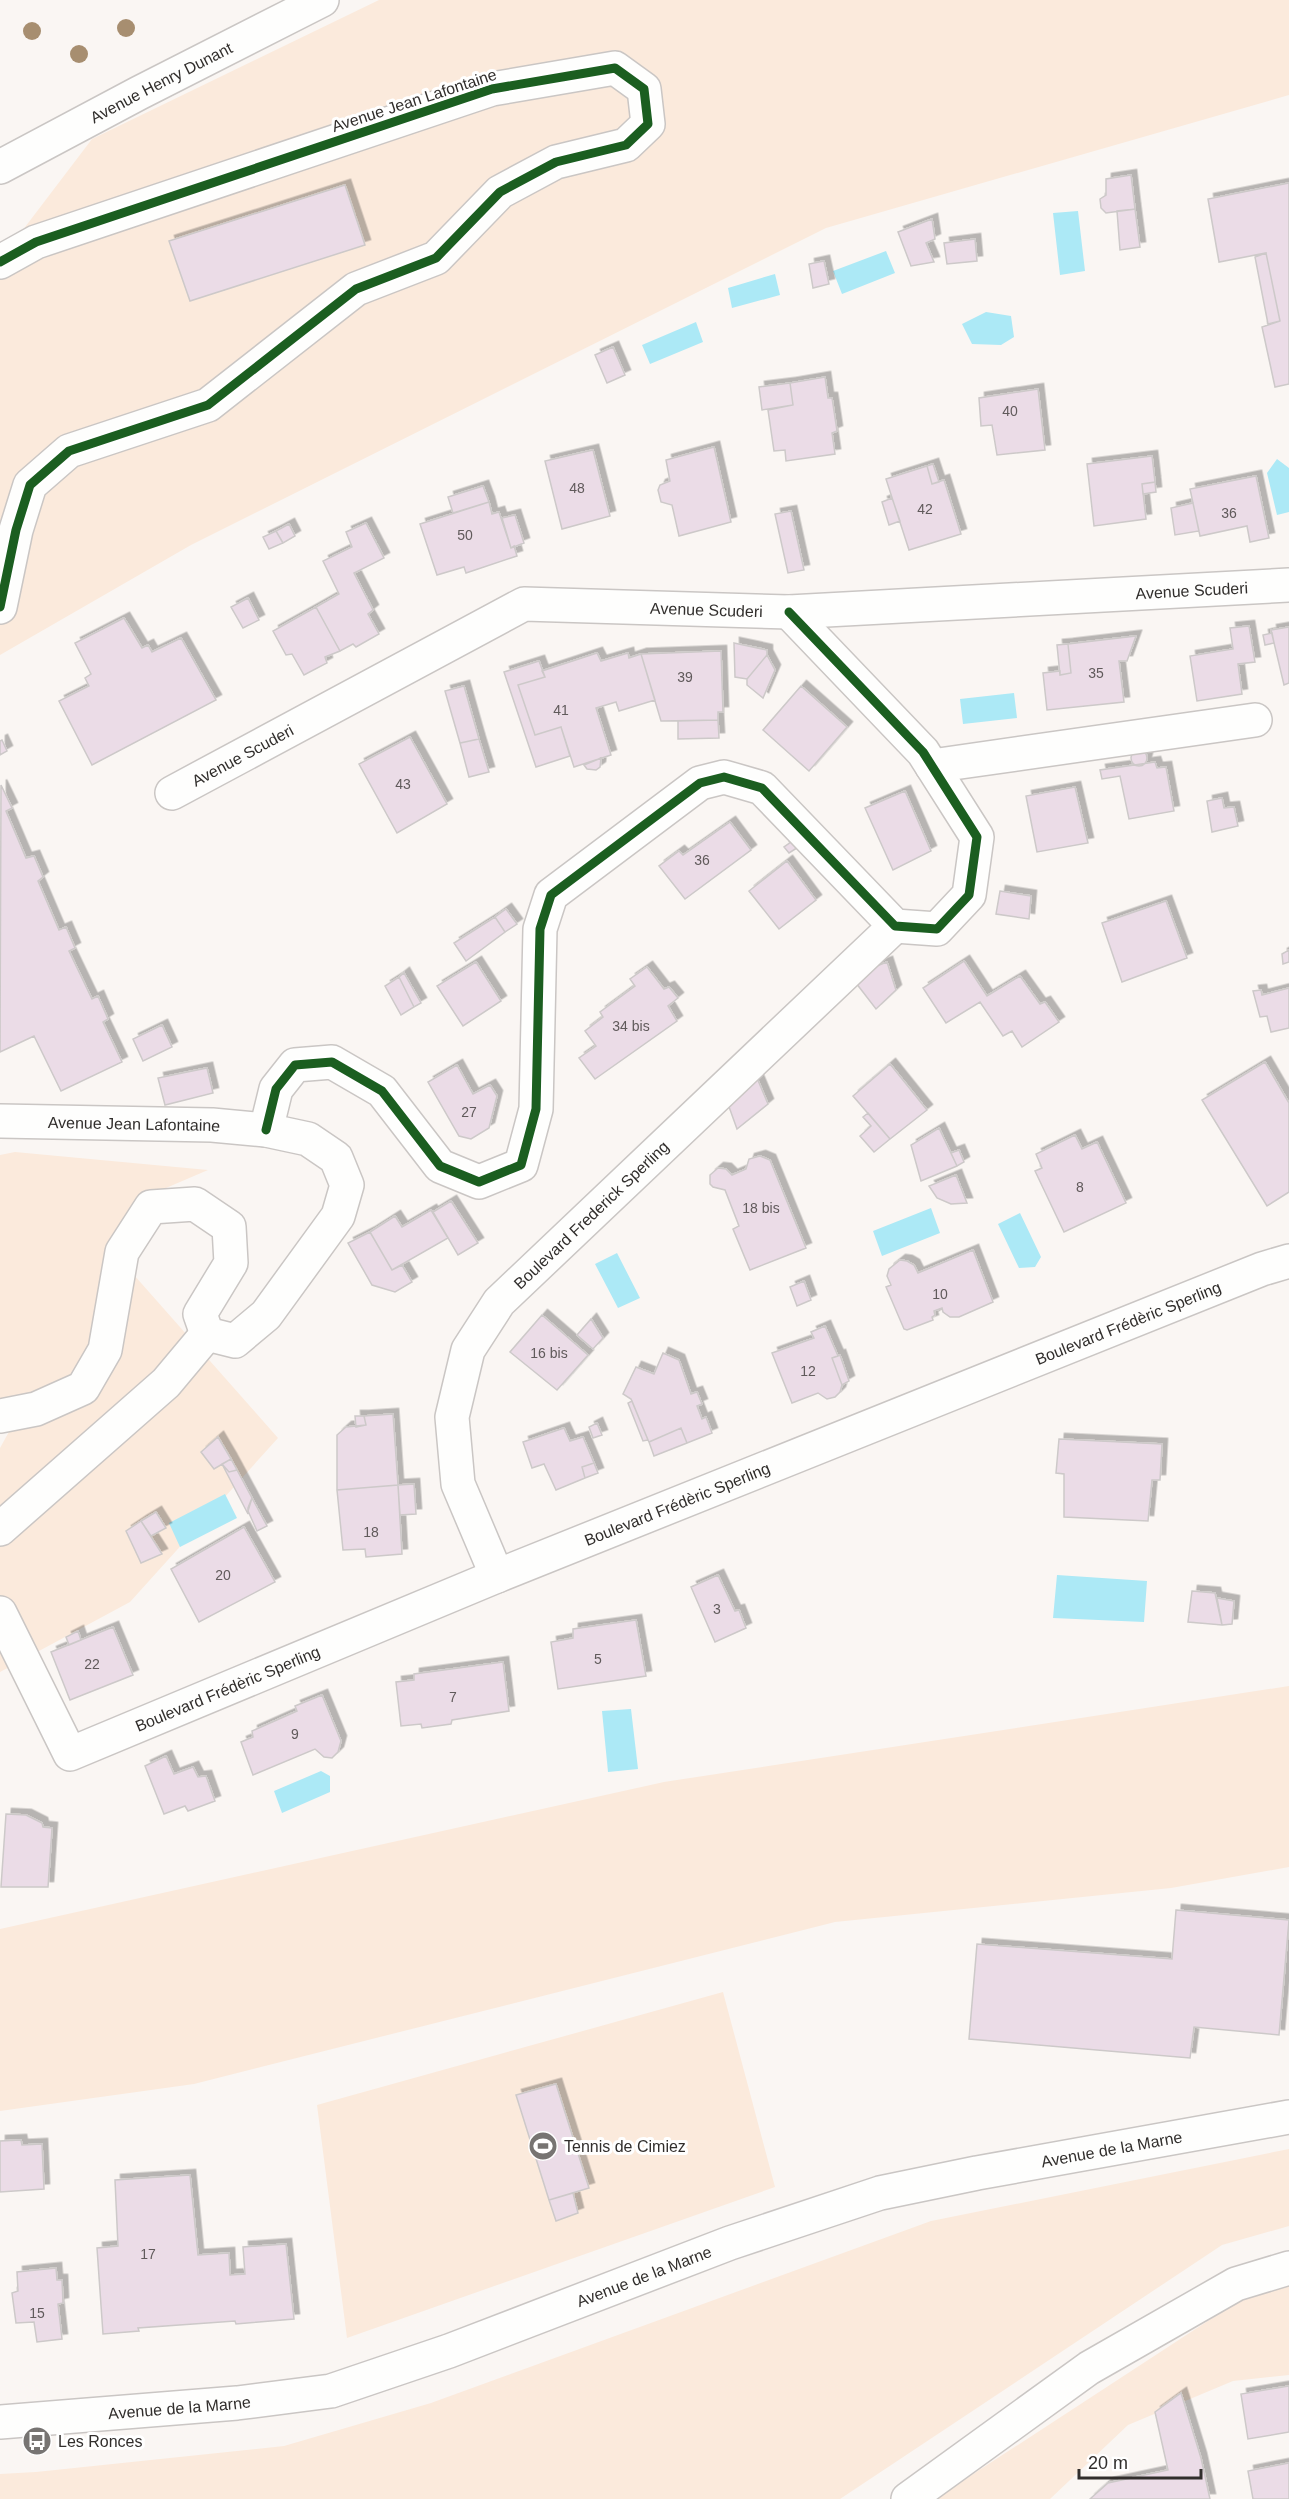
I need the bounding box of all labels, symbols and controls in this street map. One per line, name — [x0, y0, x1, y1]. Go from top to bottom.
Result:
street label: Avenue Henry Dunant — [87, 39, 236, 126]
street label: Avenue Jean Lafontaine — [330, 66, 499, 135]
house number: 40 — [1002, 403, 1018, 419]
house number: 48 — [569, 480, 585, 496]
house number: 42 — [917, 501, 933, 517]
house number: 36 — [1221, 505, 1237, 521]
house number: 50 — [457, 527, 473, 543]
street label: Avenue Scuderi — [1135, 579, 1249, 602]
street label: Avenue Scuderi — [650, 600, 763, 620]
house number: 35 — [1088, 665, 1104, 681]
house number: 39 — [677, 669, 693, 685]
house number: 41 — [553, 702, 569, 718]
street label: Avenue Scuderi — [189, 721, 296, 790]
house number: 43 — [395, 776, 411, 792]
house number: 36 — [694, 852, 710, 868]
house number: 34 bis — [612, 1018, 650, 1034]
house number: 27 — [461, 1104, 477, 1120]
street label: Avenue Jean Lafontaine — [48, 1114, 221, 1135]
street label: Boulevard Frederick Sperling — [511, 1138, 672, 1292]
house number: 8 — [1076, 1179, 1084, 1195]
house number: 18 bis — [742, 1200, 780, 1216]
street label: Boulevard Frédèric Sperling — [1033, 1278, 1223, 1368]
house number: 10 — [932, 1286, 948, 1302]
house number: 16 bis — [530, 1345, 568, 1361]
house number: 12 — [800, 1363, 816, 1379]
street label: Boulevard Frédèric Sperling — [582, 1459, 772, 1549]
house number: 18 — [363, 1524, 379, 1540]
house number: 20 — [215, 1567, 231, 1583]
house number: 3 — [713, 1601, 721, 1617]
street label: Boulevard Frédèric Sperling — [133, 1643, 323, 1735]
house number: 5 — [594, 1651, 602, 1667]
house number: 22 — [84, 1656, 100, 1672]
house number: 7 — [449, 1689, 457, 1705]
house number: 9 — [291, 1726, 299, 1742]
street label: Avenue de la Marne — [1040, 2128, 1184, 2170]
sports icon: Tennis de Cimiez — [527, 2130, 559, 2162]
place label: Tennis de Cimiez — [564, 2138, 686, 2155]
street label: Avenue de la Marne — [574, 2243, 714, 2310]
house number: 17 — [140, 2246, 156, 2262]
house number: 15 — [29, 2305, 45, 2321]
street label: Avenue de la Marne — [107, 2393, 252, 2422]
bus stop icon: Les Ronces — [21, 2425, 53, 2457]
place label: Les Ronces — [58, 2433, 143, 2450]
scale bar — [1079, 2442, 1200, 2480]
text: 20 m — [1088, 2453, 1128, 2473]

